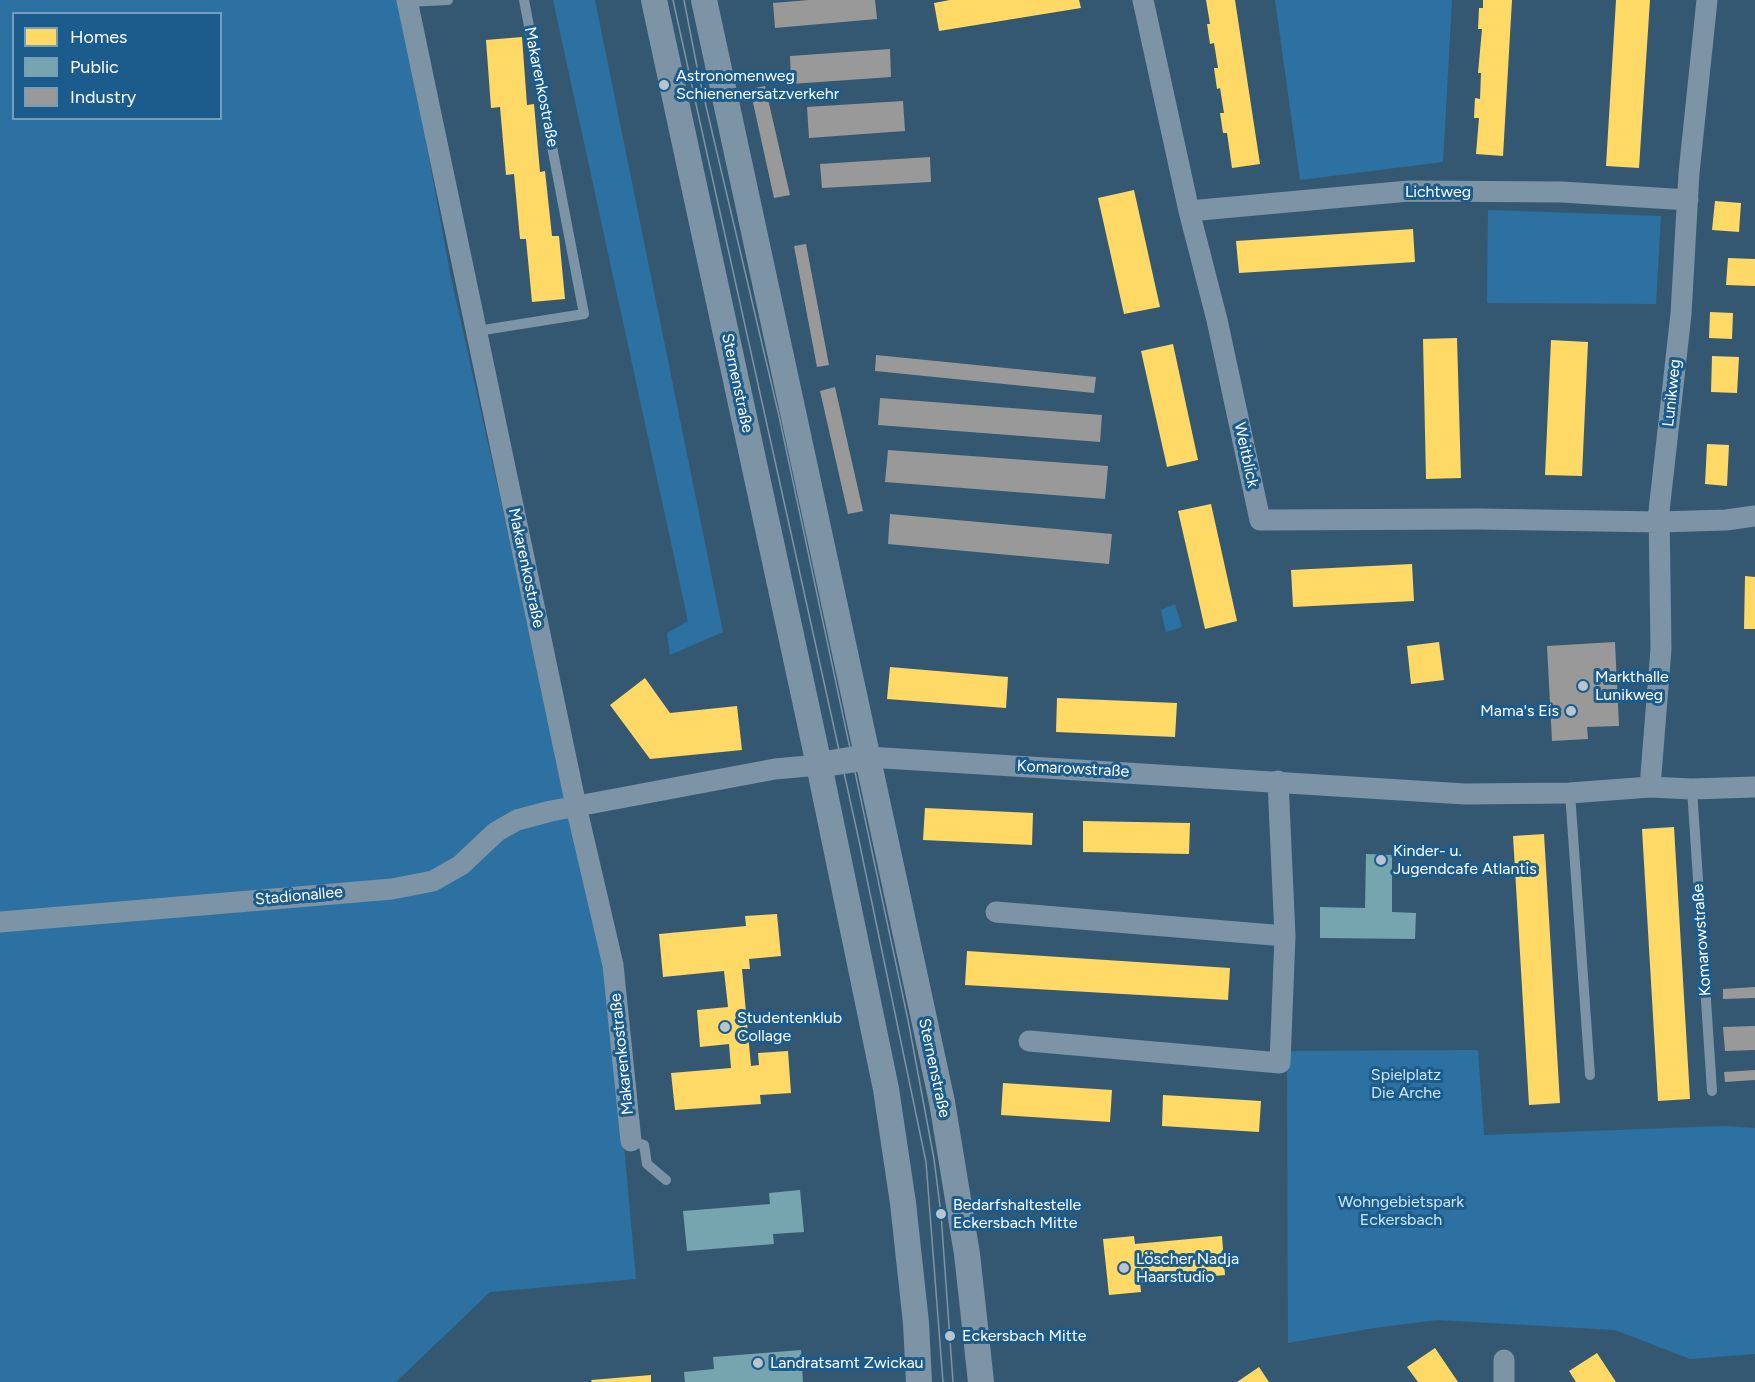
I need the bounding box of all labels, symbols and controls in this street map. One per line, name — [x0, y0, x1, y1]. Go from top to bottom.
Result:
legend — [12, 12, 222, 120]
street label: Makarenkostraße — [520, 25, 562, 149]
text: Homes — [70, 26, 128, 48]
text: Public — [70, 56, 119, 78]
place label: Astronomenweg Schienenersatzverkehr — [676, 66, 839, 104]
marker: Astronomenweg Schienenersatzverkehr — [657, 78, 671, 92]
text: Industry — [70, 86, 136, 108]
street label: Lichtweg — [1405, 182, 1471, 202]
street label: Sternenstraße — [717, 331, 757, 435]
street label: Lunikweg — [1659, 358, 1685, 428]
street label: Weitblick — [1230, 421, 1262, 489]
street label: Makarenkostraße — [504, 506, 548, 630]
place label: Markthalle Lunikweg — [1595, 667, 1669, 705]
marker: Markthalle Lunikweg — [1576, 679, 1590, 693]
place label: Mama's Eis — [1480, 701, 1559, 721]
marker: Mama's Eis — [1564, 704, 1578, 718]
street label: Komarowstraße — [1016, 756, 1130, 782]
place label: Kinder- u. Jugendcafe Atlantis — [1393, 841, 1537, 879]
marker: Kinder- u. Jugendcafe Atlantis — [1374, 853, 1388, 867]
street label: Stadionallee — [254, 883, 344, 909]
street label: Komarowstraße — [1688, 883, 1716, 997]
street label: Makarenkostraße — [606, 992, 638, 1116]
place label: Studentenklub Collage — [737, 1008, 842, 1046]
street label: Sternenstraße — [914, 1016, 954, 1120]
marker: Studentenklub Collage — [718, 1020, 732, 1034]
park label: Spielplatz Die Arche — [1371, 1065, 1441, 1103]
park label: Wohngebietspark Eckersbach — [1338, 1192, 1464, 1230]
place label: Bedarfshaltestelle Eckersbach Mitte — [953, 1195, 1081, 1233]
marker: Bedarfshaltestelle Eckersbach Mitte — [934, 1207, 948, 1221]
place label: Löscher Nadja Haarstudio — [1136, 1249, 1239, 1287]
marker: Löscher Nadja Haarstudio — [1117, 1261, 1131, 1275]
place label: Eckersbach Mitte — [962, 1326, 1086, 1346]
marker: Eckersbach Mitte — [943, 1329, 957, 1343]
place label: Landratsamt Zwickau — [770, 1353, 923, 1373]
marker: Landratsamt Zwickau — [751, 1356, 765, 1370]

